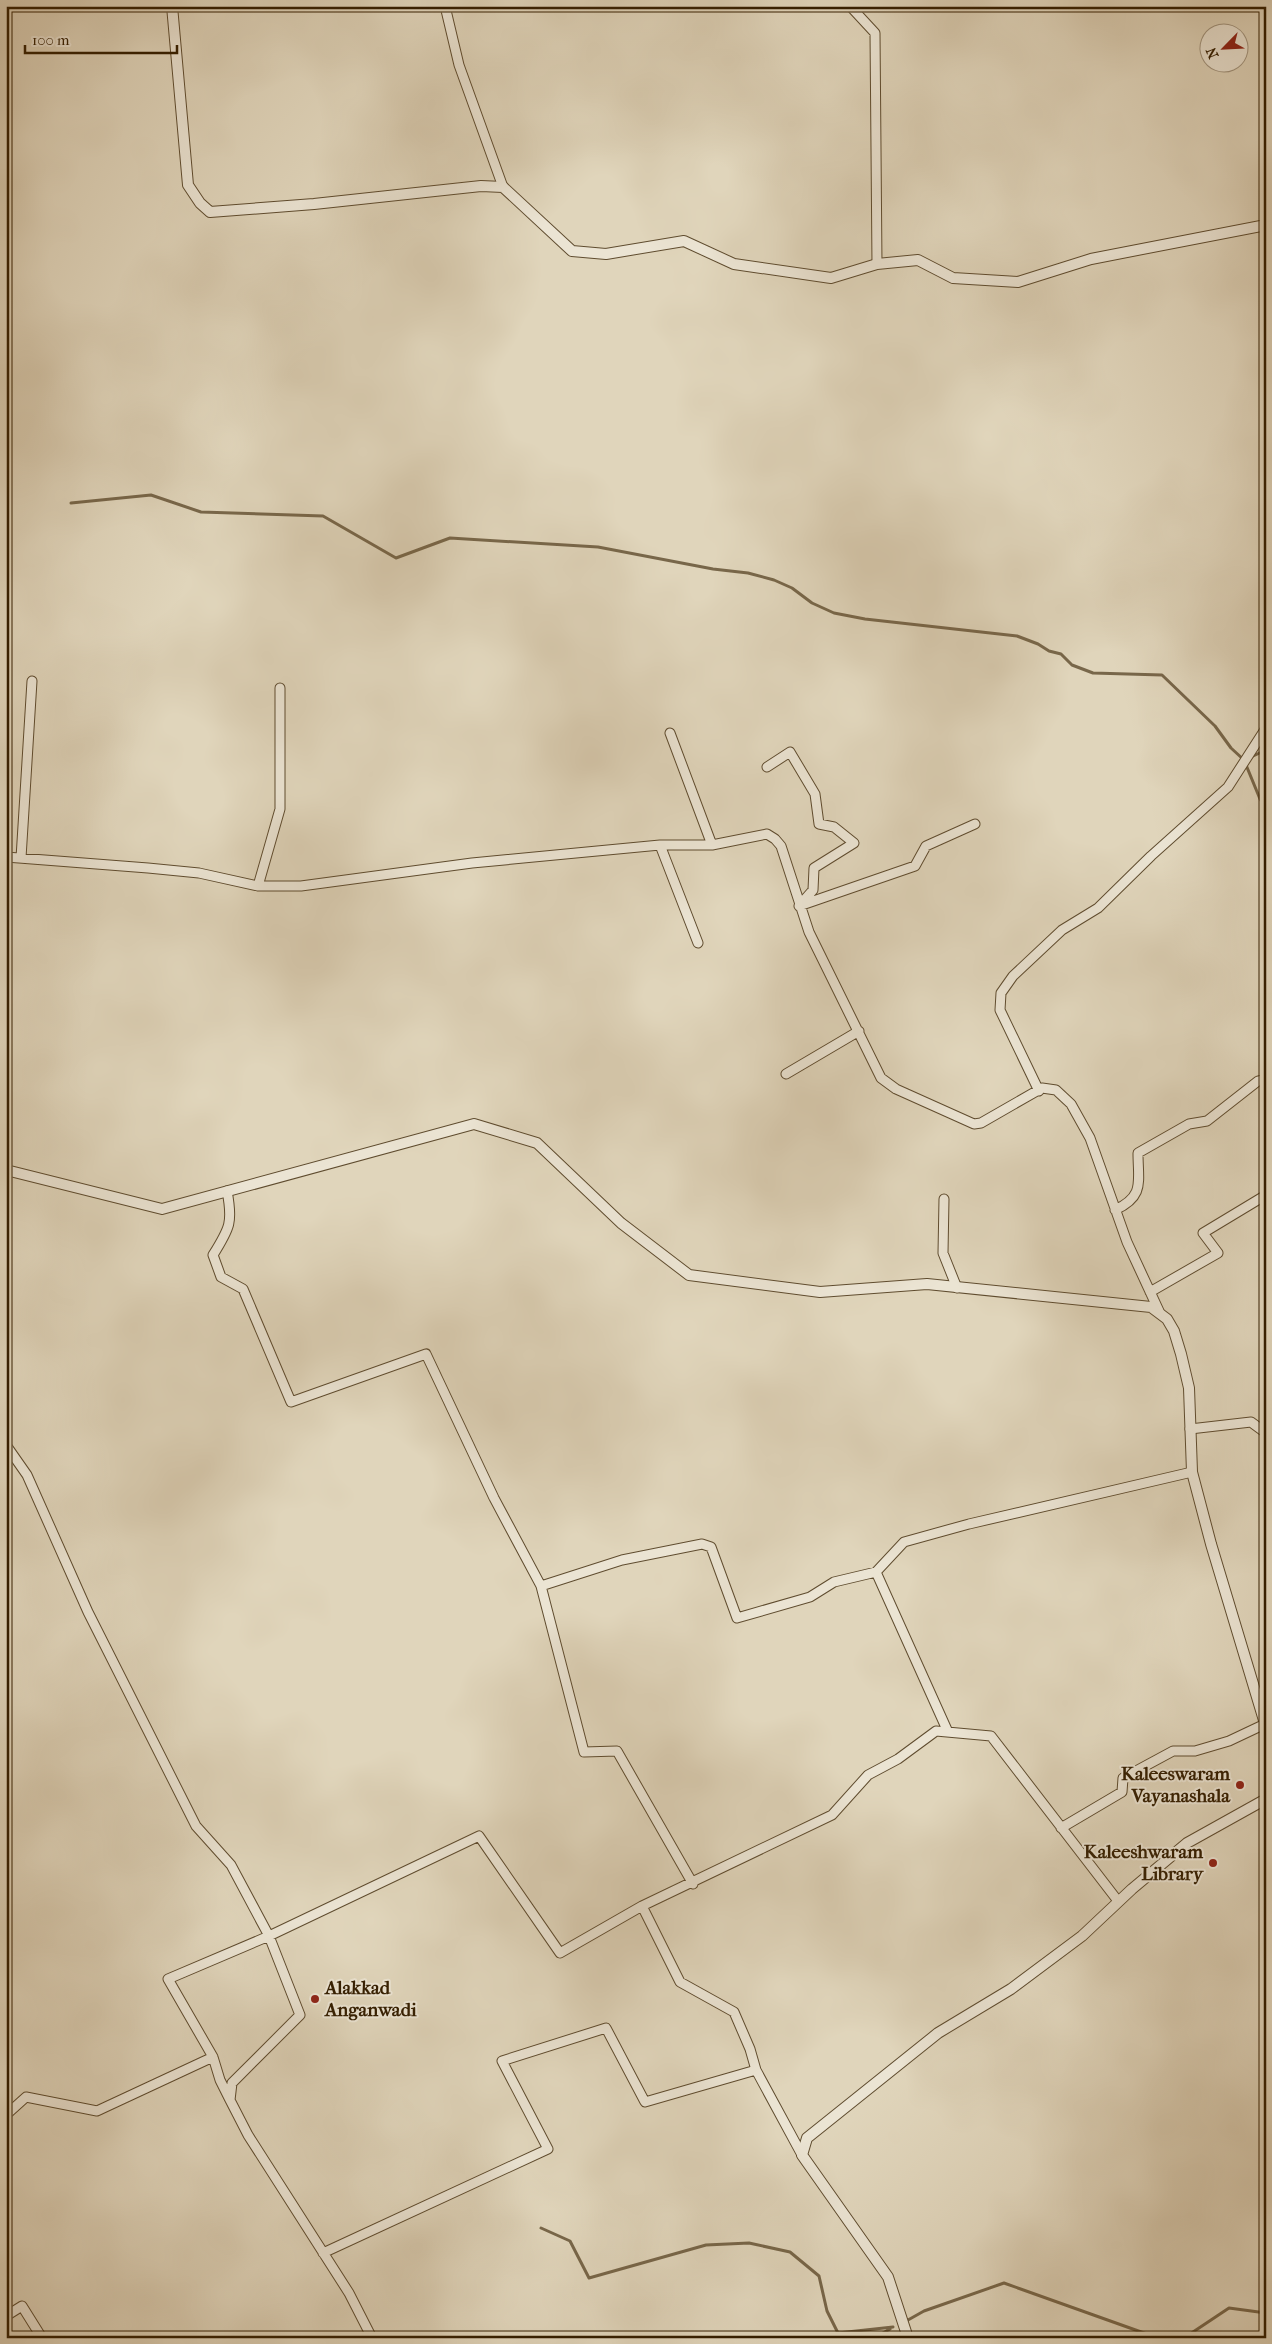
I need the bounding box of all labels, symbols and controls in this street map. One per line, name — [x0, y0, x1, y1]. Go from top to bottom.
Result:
scale bar — [25, 22, 178, 54]
north arrow — [1200, 22, 1250, 72]
text: 100 m — [32, 31, 70, 49]
text: N — [1203, 44, 1223, 61]
place label: Kaleeswaram Vayanashala — [1121, 1763, 1231, 1807]
marker: Kaleeswaram Vayanashala — [1234, 1779, 1246, 1791]
place label: Kaleeshwaram Library — [1084, 1841, 1204, 1885]
marker: Kaleeshwaram Library — [1207, 1857, 1219, 1869]
place label: Alakkad Anganwadi — [324, 1977, 417, 2021]
marker: Alakkad Anganwadi — [309, 1993, 321, 2005]

